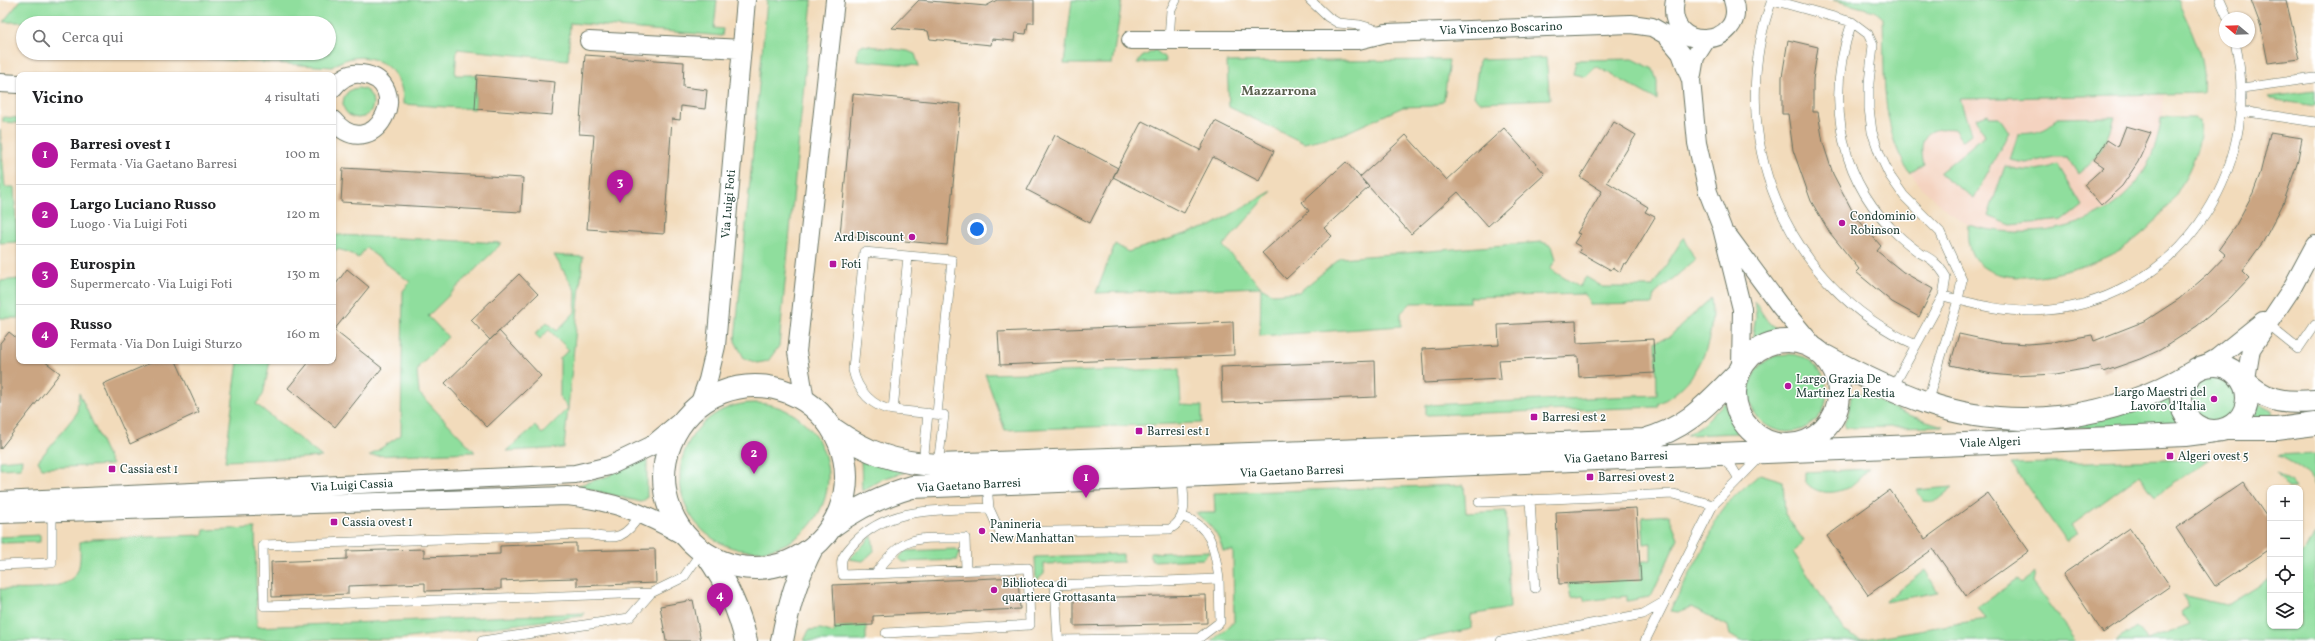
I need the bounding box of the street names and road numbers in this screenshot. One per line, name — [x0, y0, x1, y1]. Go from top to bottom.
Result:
street label: Via Vincenzo Boscarino — [1439, 19, 1563, 39]
street label: Via Luigi Foti — [718, 169, 740, 239]
street label: Viale Algeri — [1959, 434, 2021, 452]
street label: Via Gaetano Barresi — [1564, 448, 1669, 468]
street label: Via Gaetano Barresi — [1240, 462, 1345, 482]
street label: Via Gaetano Barresi — [917, 475, 1022, 497]
street label: Via Luigi Cassia — [310, 476, 394, 496]

